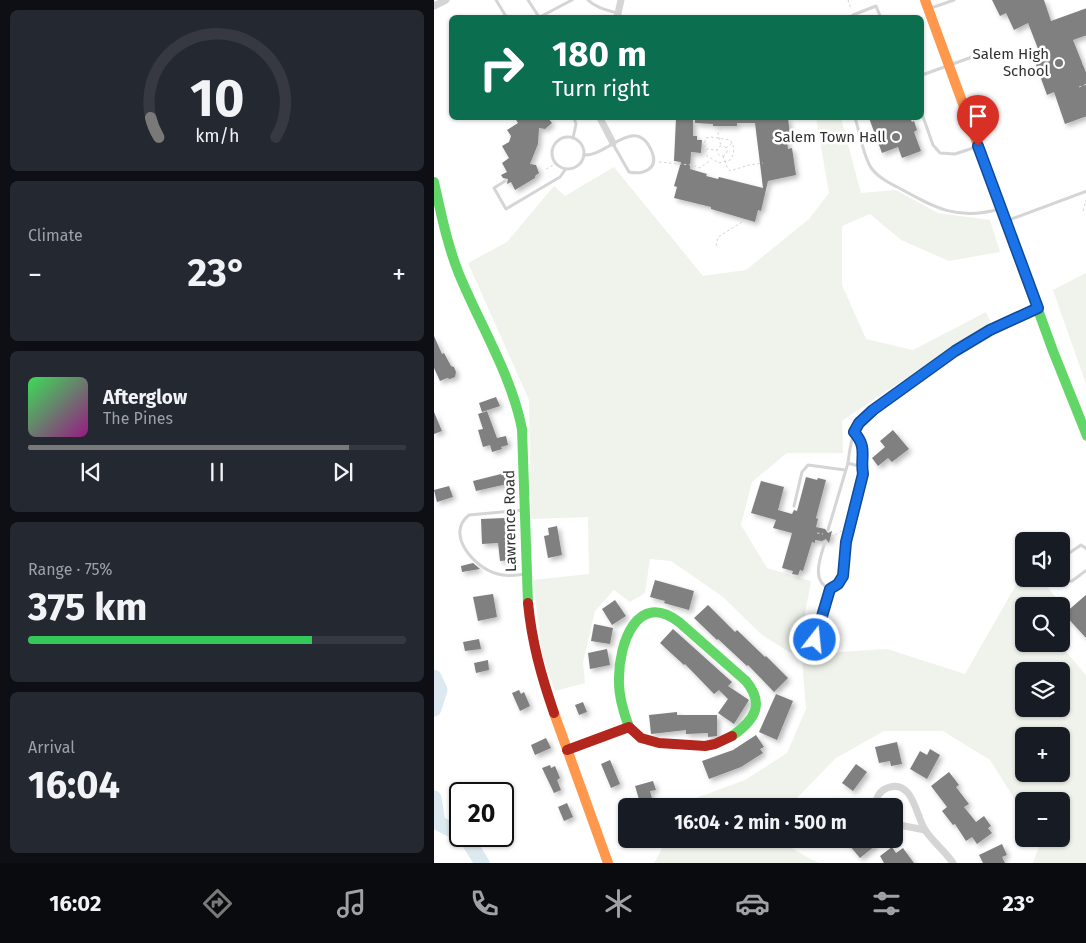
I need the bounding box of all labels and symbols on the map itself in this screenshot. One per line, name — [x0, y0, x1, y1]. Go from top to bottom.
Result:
place label: Salem High School — [972, 45, 1050, 80]
marker: Salem High School — [1053, 57, 1065, 69]
pin — [957, 95, 999, 146]
place label: Salem Town Hall — [774, 128, 887, 146]
marker: Salem Town Hall — [890, 131, 902, 143]
street label: Lawrence Road — [500, 470, 520, 572]
position arrow — [788, 613, 840, 665]
speed limit sign: 20 — [449, 782, 514, 847]

